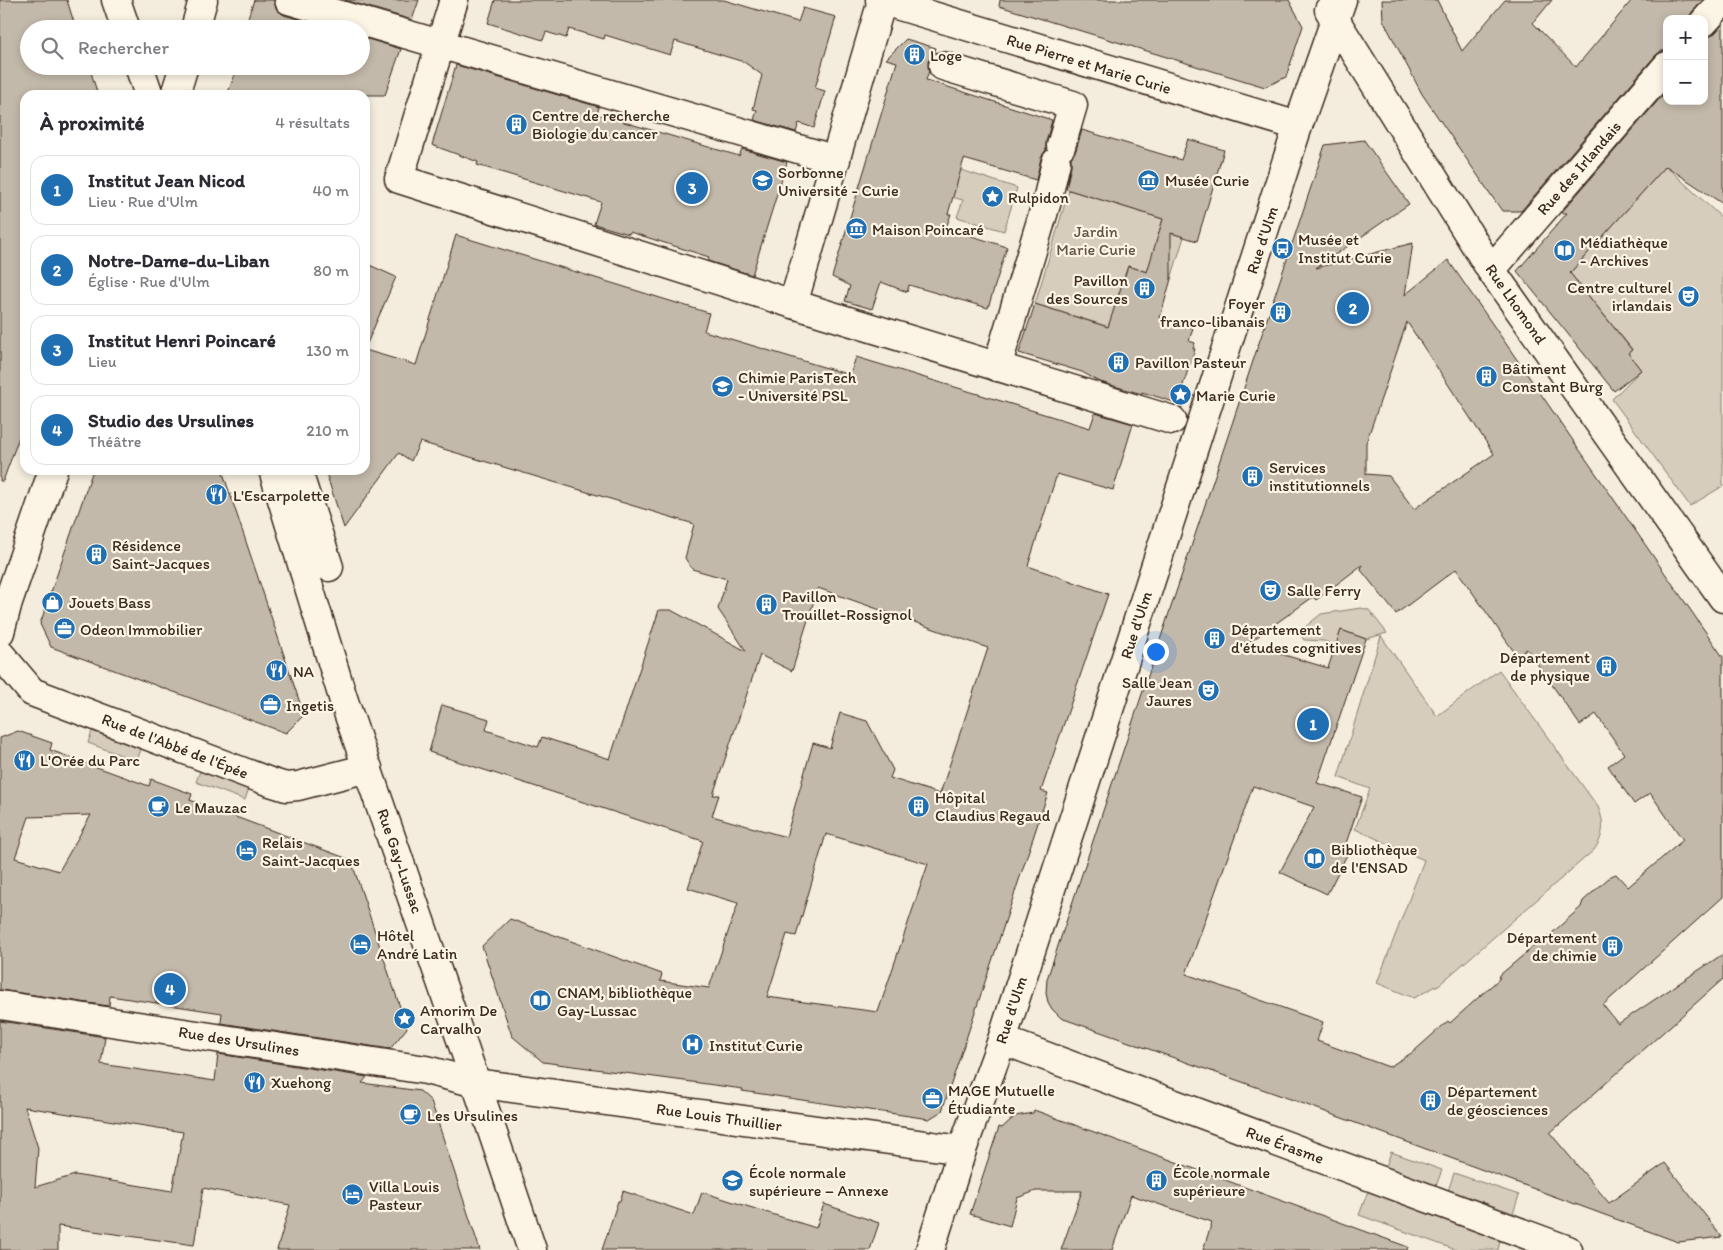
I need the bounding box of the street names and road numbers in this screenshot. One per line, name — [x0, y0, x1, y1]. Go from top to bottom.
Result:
street label: Rue Pierre et Marie Curie — [1004, 30, 1174, 98]
street label: Rue des Irlandais — [1533, 117, 1625, 219]
street label: Rue d'Ulm — [1242, 203, 1282, 276]
street label: Rue Lhomond — [1481, 260, 1551, 348]
street label: Rue d'Ulm — [1116, 588, 1156, 661]
street label: Rue de l'Abbé de l'Épée — [99, 709, 251, 783]
street label: Rue Gay-Lussac — [373, 806, 427, 916]
street label: Rue d'Ulm — [991, 973, 1031, 1046]
street label: Rue des Ursulines — [177, 1022, 301, 1060]
street label: Rue Louis Thuillier — [655, 1099, 783, 1135]
street label: Rue Érasme — [1243, 1122, 1327, 1168]

